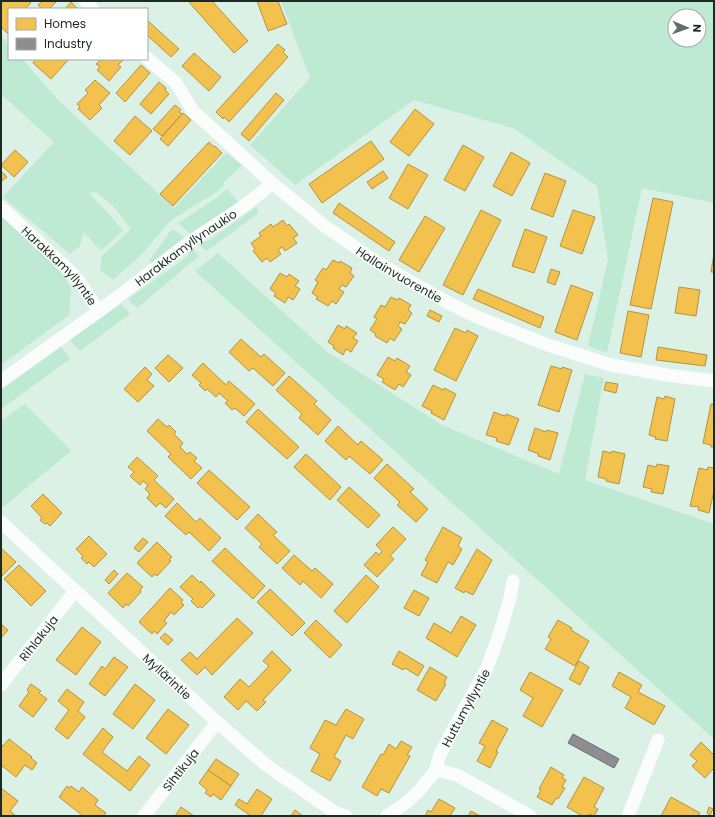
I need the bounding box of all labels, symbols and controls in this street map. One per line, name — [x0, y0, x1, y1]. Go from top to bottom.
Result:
legend — [8, 8, 148, 60]
north arrow — [667, 8, 707, 48]
text: Homes — [44, 15, 86, 32]
text: N — [689, 24, 705, 33]
text: Industry — [44, 35, 93, 52]
street label: Harakkamyllynaukio — [131, 205, 240, 289]
street label: Harakkamyllyntie — [18, 222, 101, 308]
street label: Hallainvuorentie — [353, 242, 446, 306]
street label: Rihlakuja — [15, 611, 61, 664]
street label: Myllärintie — [139, 649, 196, 703]
street label: Huttumyllyntie — [437, 666, 494, 750]
street label: Sihtikuja — [158, 744, 202, 794]

